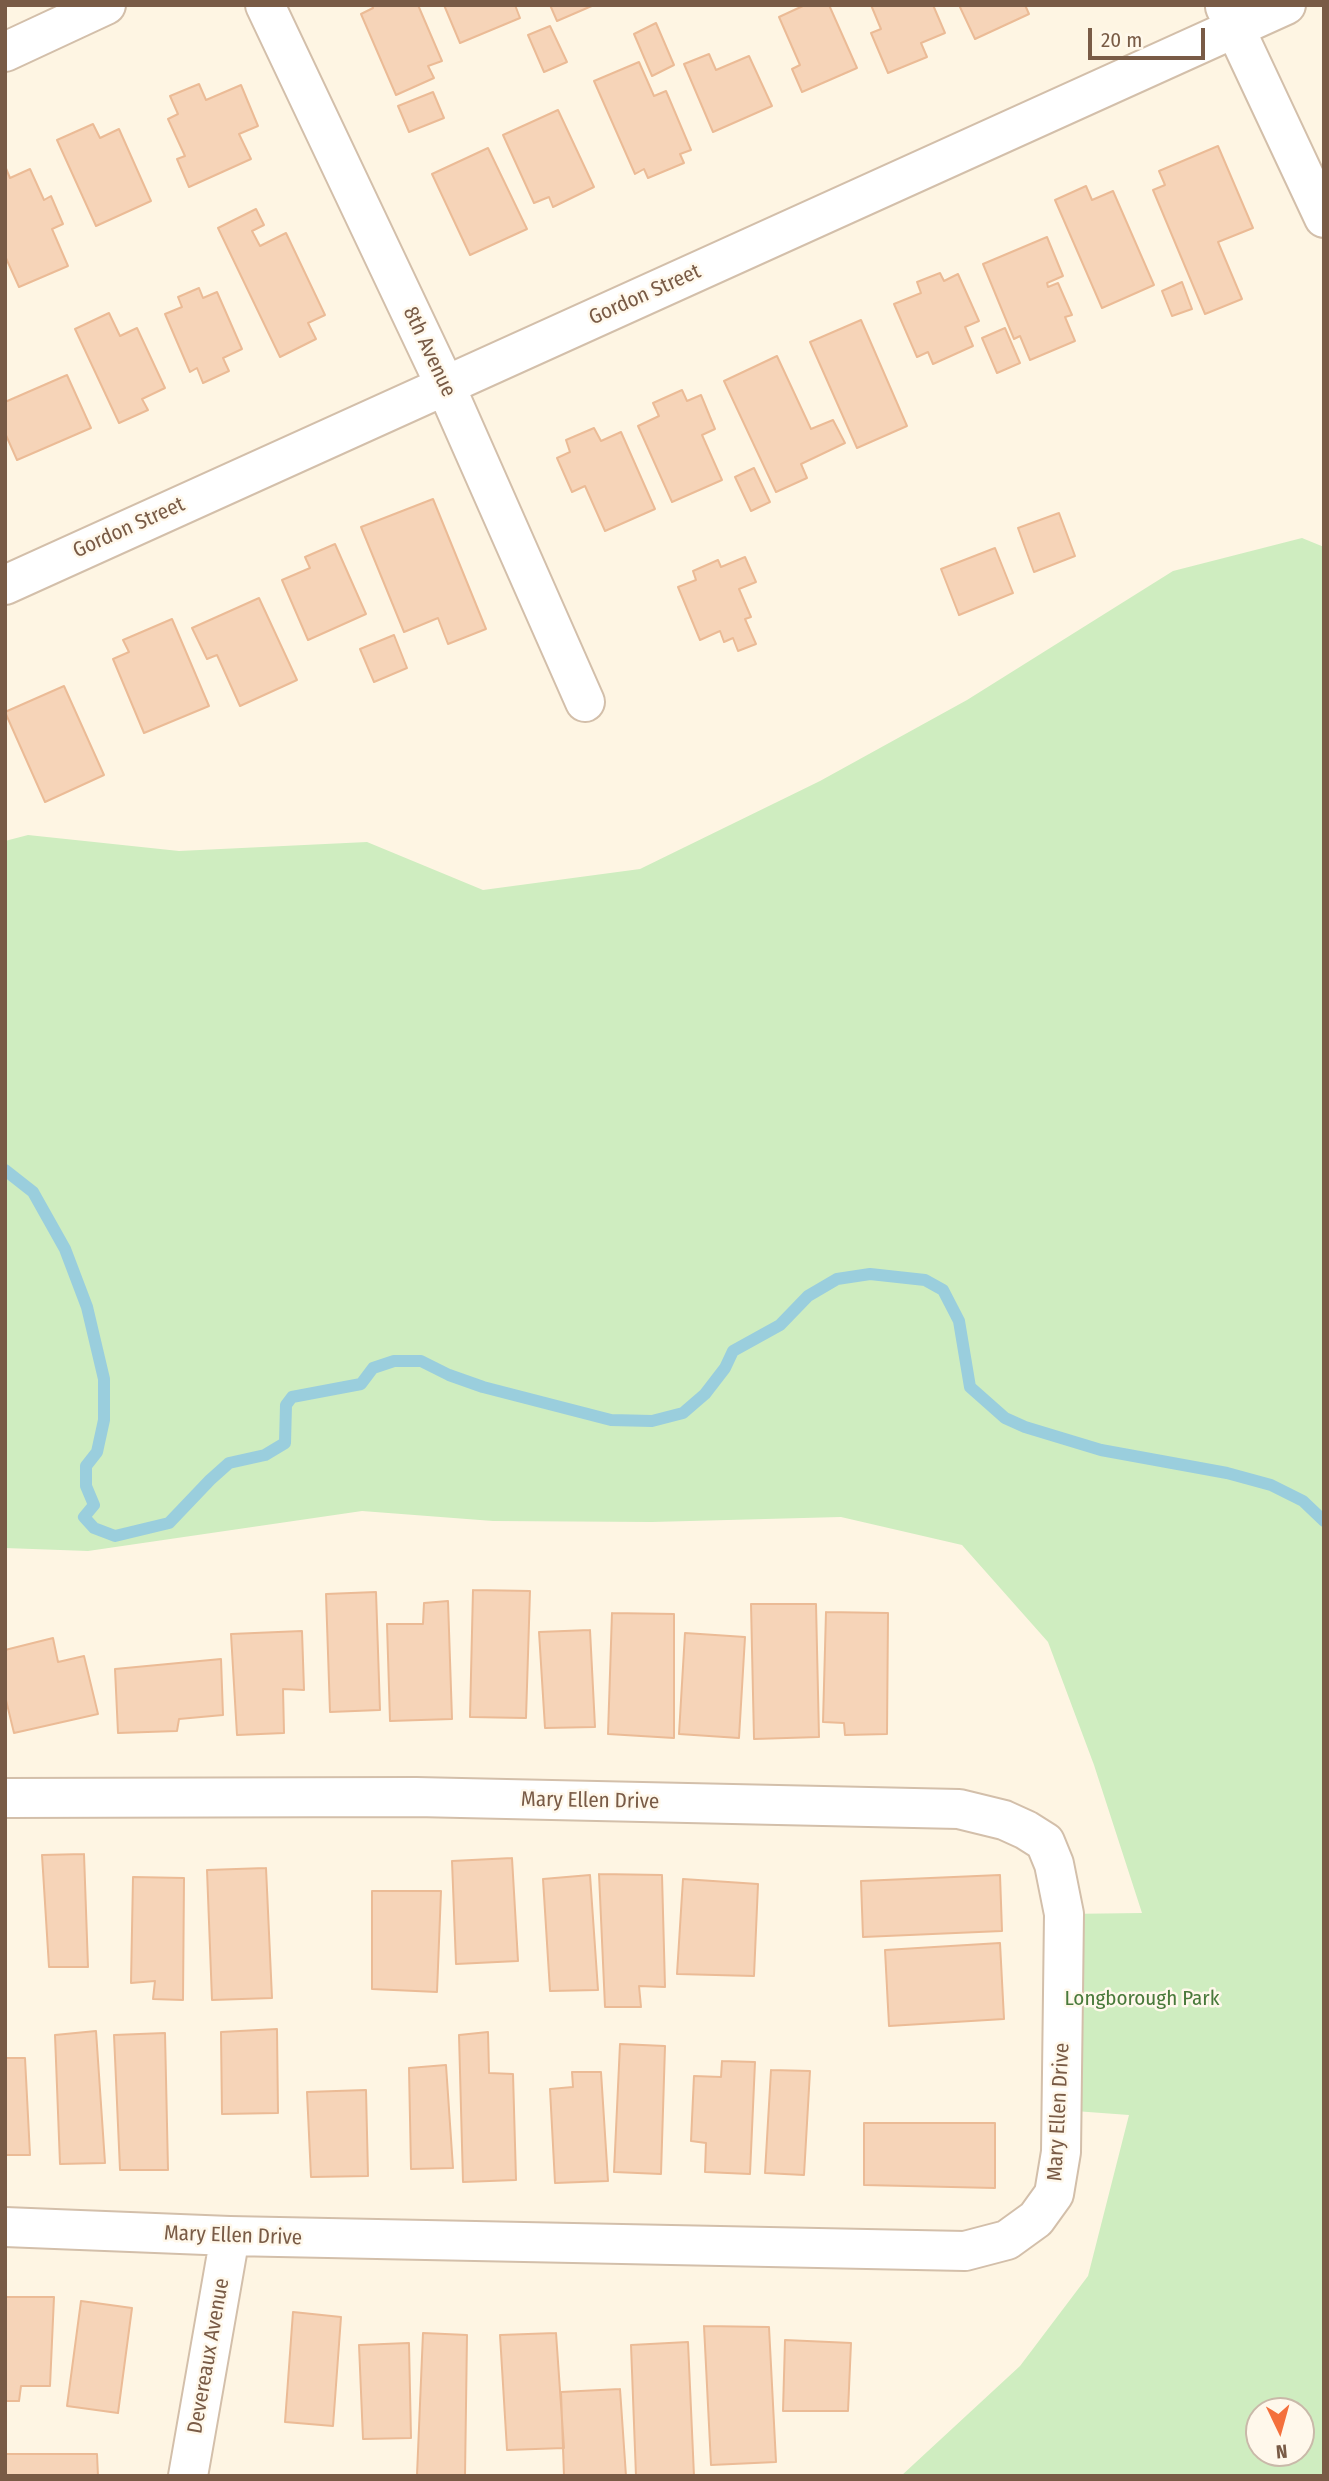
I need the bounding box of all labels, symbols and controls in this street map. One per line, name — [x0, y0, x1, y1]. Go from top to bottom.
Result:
scale bar — [1091, 14, 1208, 58]
text: 20 m — [1101, 27, 1142, 53]
street label: Gordon Street — [585, 259, 705, 331]
street label: 8th Avenue — [397, 303, 461, 401]
street label: Gordon Street — [69, 492, 189, 564]
street label: Mary Ellen Drive — [521, 1787, 659, 1815]
park label: Longborough Park — [1065, 1986, 1219, 2012]
street label: Mary Ellen Drive — [1043, 2042, 1075, 2182]
street label: Mary Ellen Drive — [163, 2221, 303, 2251]
street label: Devereaux Avenue — [183, 2276, 235, 2436]
north arrow — [1245, 2397, 1315, 2467]
text: N — [1275, 2439, 1288, 2463]

